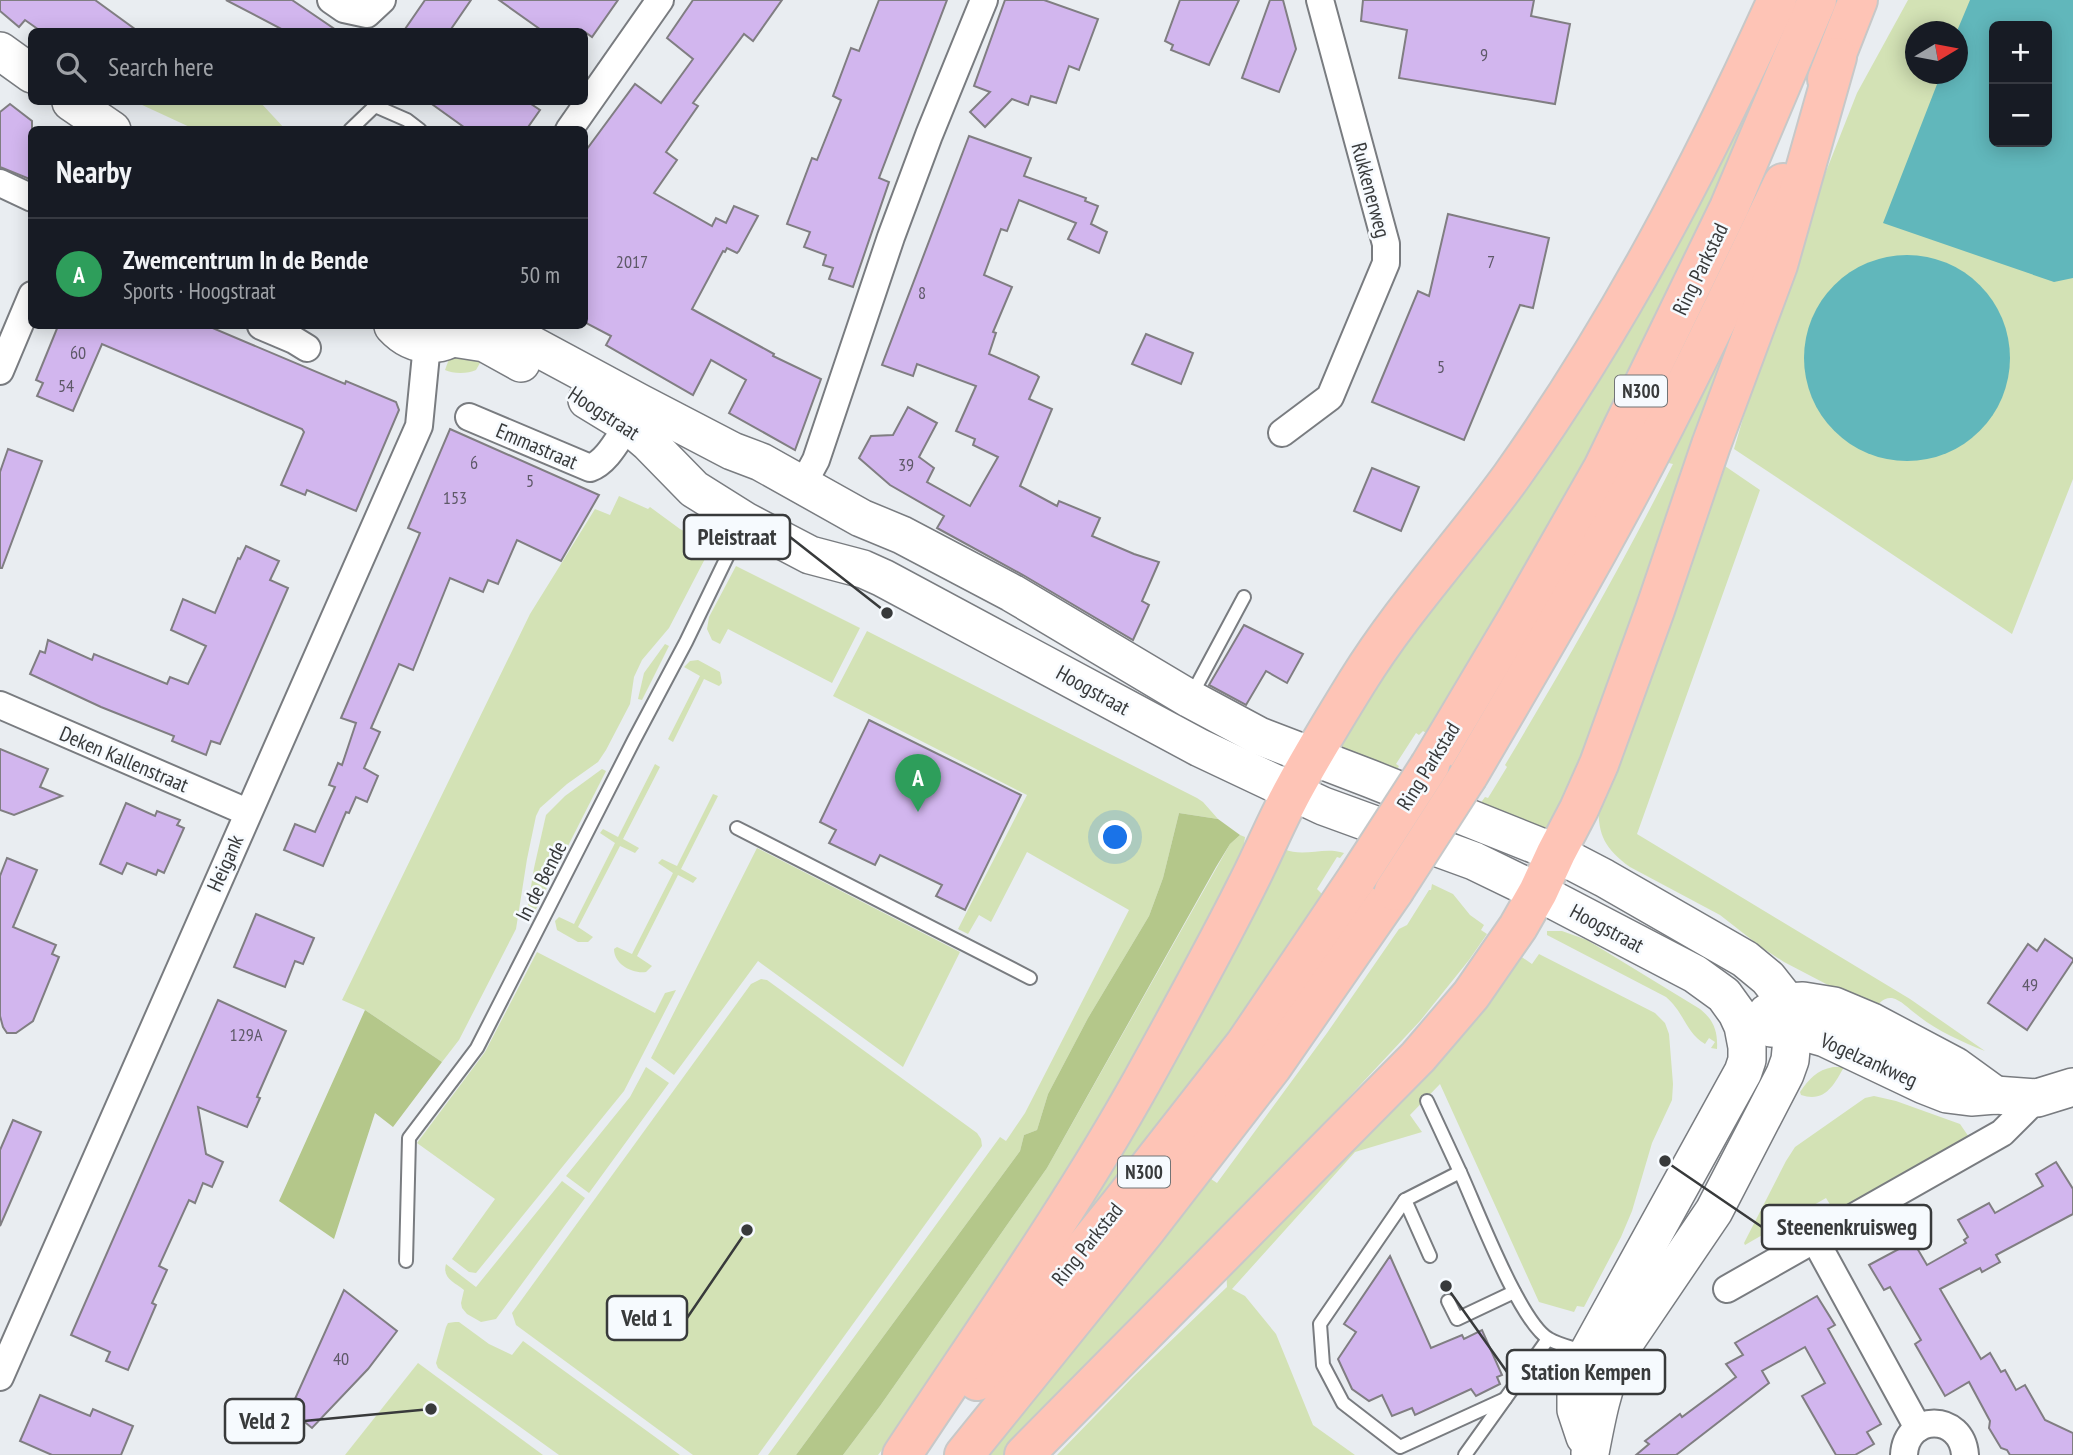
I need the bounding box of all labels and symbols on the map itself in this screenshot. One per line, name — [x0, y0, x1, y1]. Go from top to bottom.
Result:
north arrow — [1905, 21, 1968, 84]
house number: 9 — [1480, 43, 1488, 66]
street label: Rukkenerweg — [1345, 139, 1397, 241]
street label: Ring Parkstad — [1666, 219, 1734, 319]
house number: 2017 — [616, 250, 648, 273]
house number: 7 — [1487, 250, 1495, 273]
house number: 8 — [918, 281, 926, 304]
house number: 60 — [70, 341, 86, 364]
house number: 5 — [1437, 355, 1445, 378]
house number: 54 — [58, 374, 74, 397]
road number: N300 — [1615, 376, 1667, 406]
street label: Hoogstraat — [563, 380, 645, 446]
street label: Emmastraat — [492, 417, 582, 475]
house number: 6 — [470, 451, 478, 474]
house number: 39 — [898, 453, 914, 476]
house number: 5 — [526, 469, 534, 492]
house number: 153 — [443, 486, 467, 509]
callout: Pleistraat — [684, 515, 790, 559]
text: Pleistraat — [698, 522, 777, 551]
street label: Hoogstraat — [1052, 659, 1135, 721]
street label: Ring Parkstad — [1390, 717, 1466, 815]
street label: Deken Kallenstraat — [56, 720, 193, 798]
pin: A — [895, 754, 941, 812]
your location — [1098, 820, 1132, 854]
street label: Heigank — [201, 830, 249, 896]
street label: In de Bende — [509, 836, 573, 926]
street label: Hoogstraat — [1565, 897, 1649, 959]
house number: 49 — [2022, 973, 2038, 996]
house number: 129A — [230, 1023, 263, 1046]
street label: Vogelzankweg — [1815, 1026, 1922, 1093]
road number: N300 — [1118, 1156, 1170, 1188]
street label: Ring Parkstad — [1045, 1197, 1129, 1291]
callout: Steenenkruisweg — [1762, 1205, 1931, 1249]
text: Steenenkruisweg — [1777, 1212, 1917, 1241]
callout: Veld 1 — [607, 1296, 687, 1340]
text: Veld 1 — [620, 1303, 673, 1332]
house number: 40 — [333, 1347, 349, 1370]
callout: Station Kempen — [1507, 1350, 1665, 1394]
text: Station Kempen — [1521, 1357, 1651, 1386]
callout: Veld 2 — [225, 1399, 304, 1443]
text: Veld 2 — [238, 1406, 291, 1435]

